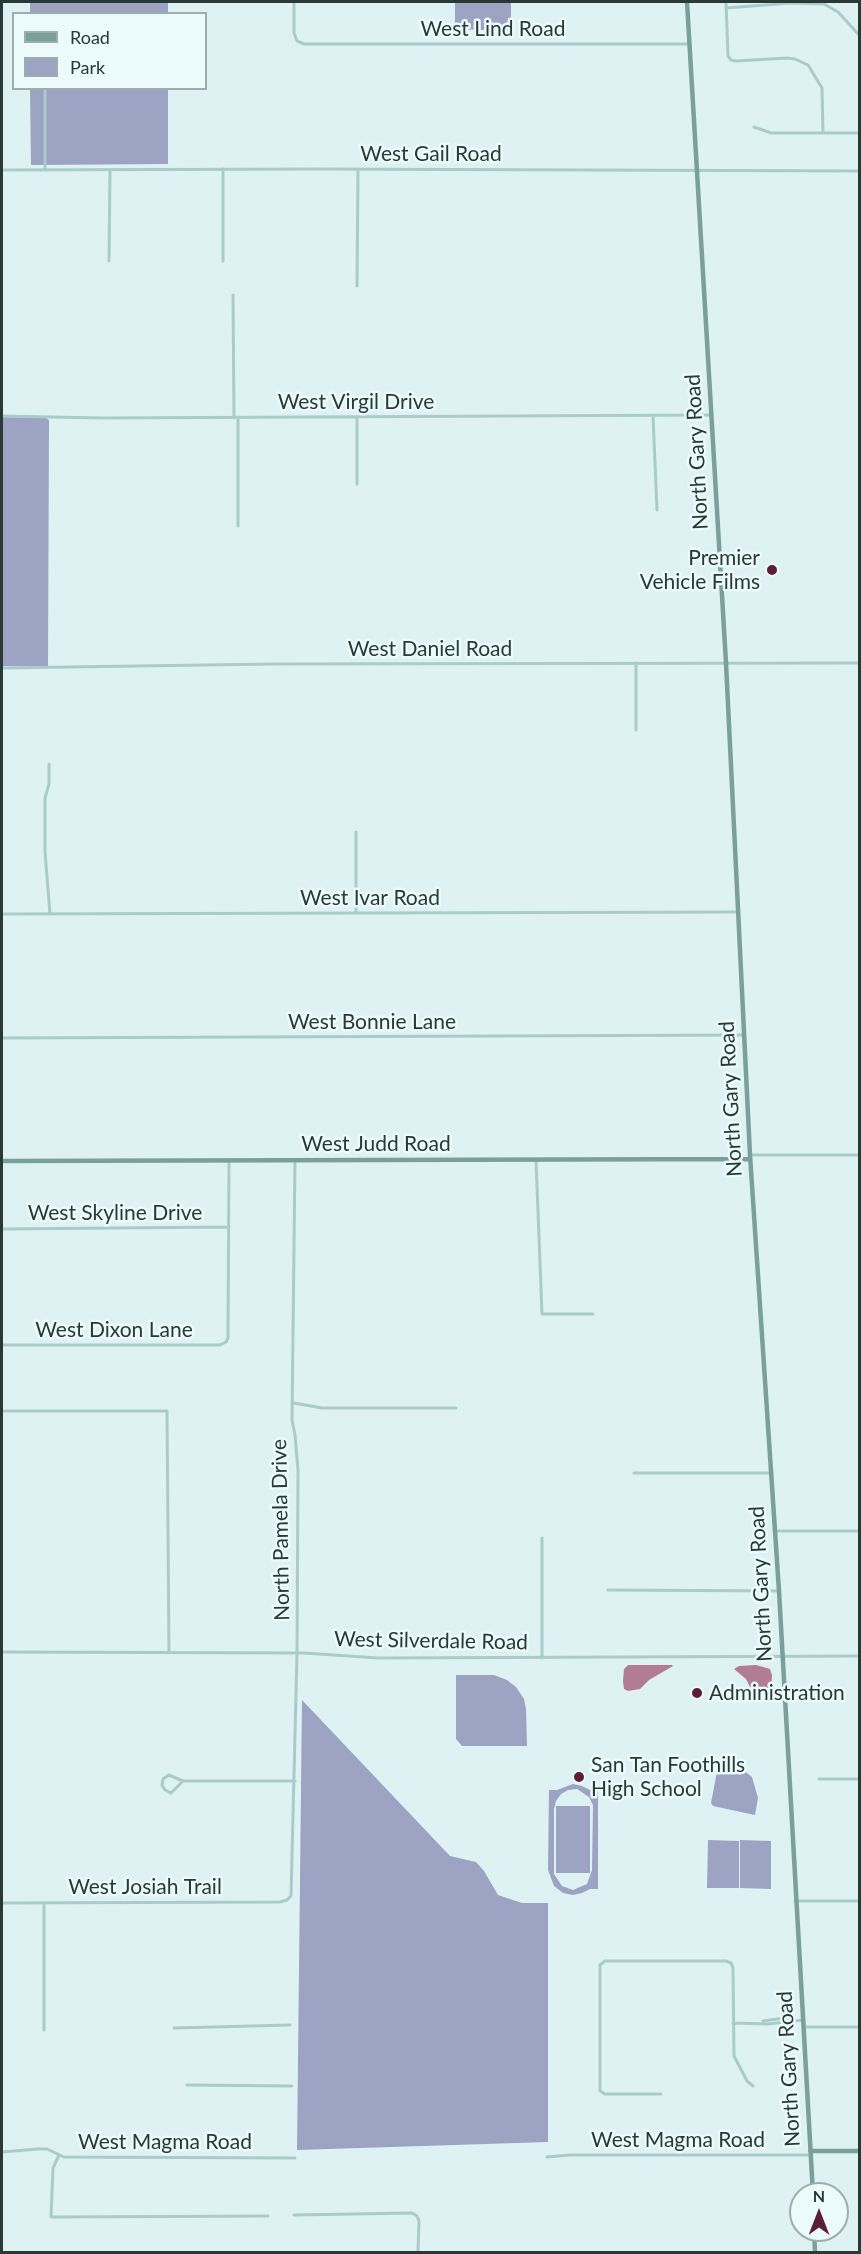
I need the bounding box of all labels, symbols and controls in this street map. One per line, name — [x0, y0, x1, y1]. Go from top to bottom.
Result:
legend — [12, 12, 207, 90]
street label: West Lind Road — [421, 16, 565, 42]
text: Road — [70, 26, 110, 48]
text: Park — [70, 56, 105, 78]
street label: West Gail Road — [360, 141, 502, 167]
street label: North Gary Road — [680, 373, 714, 531]
street label: West Virgil Drive — [278, 389, 434, 415]
place label: Premier Vehicle Films — [640, 545, 760, 595]
marker: Premier Vehicle Films — [765, 563, 779, 577]
street label: West Daniel Road — [348, 636, 512, 662]
street label: West Ivar Road — [300, 885, 440, 911]
street label: West Bonnie Lane — [288, 1009, 456, 1035]
street label: North Gary Road — [714, 1020, 748, 1178]
street label: West Judd Road — [301, 1131, 451, 1157]
street label: West Skyline Drive — [28, 1200, 202, 1226]
street label: West Dixon Lane — [35, 1317, 193, 1343]
street label: North Pamela Drive — [267, 1439, 295, 1621]
street label: North Gary Road — [744, 1505, 778, 1663]
street label: West Silverdale Road — [334, 1627, 528, 1655]
place label: Administration — [709, 1680, 845, 1706]
marker: Administration — [690, 1686, 704, 1700]
place label: San Tan Foothills High School — [591, 1752, 745, 1802]
marker: San Tan Foothills High School — [572, 1770, 586, 1784]
street label: West Josiah Trail — [68, 1874, 222, 1900]
street label: North Gary Road — [772, 1990, 806, 2148]
street label: West Magma Road — [591, 2127, 765, 2153]
street label: West Magma Road — [78, 2129, 252, 2155]
north arrow — [789, 2182, 849, 2242]
text: N — [813, 2186, 825, 2205]

